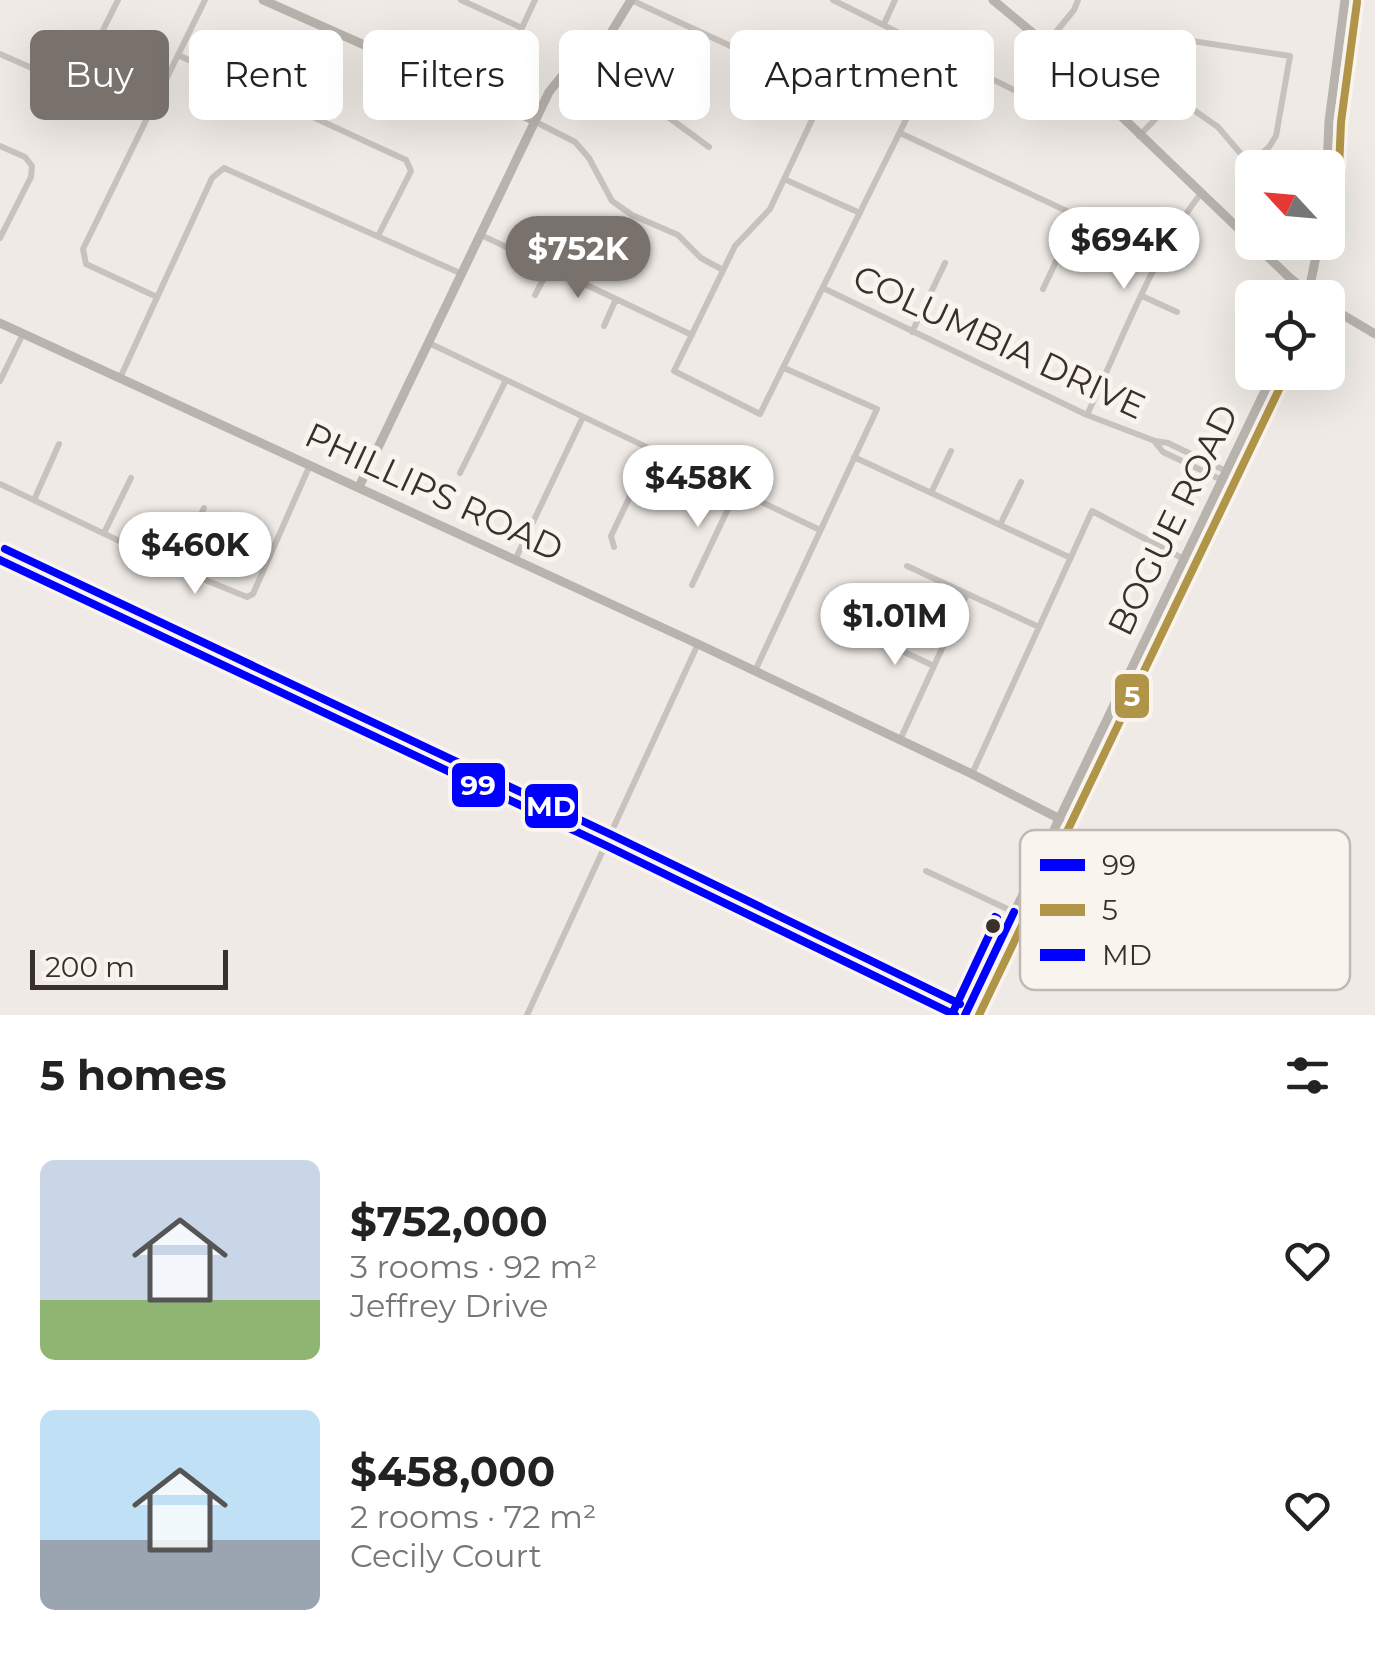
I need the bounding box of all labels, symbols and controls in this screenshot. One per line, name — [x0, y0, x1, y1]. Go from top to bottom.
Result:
chip: Buy — [30, 30, 169, 120]
chip: Rent — [189, 30, 343, 120]
chip: Filters — [363, 30, 539, 120]
chip: New — [559, 30, 710, 120]
chip: Apartment — [730, 30, 994, 120]
chip: House — [1014, 30, 1196, 120]
north arrow — [1235, 150, 1345, 260]
map controls — [1235, 150, 1345, 390]
pin: $694K — [1054, 207, 1194, 292]
pin: $752K — [508, 216, 648, 301]
text: $694K — [1071, 220, 1177, 259]
text: $752K — [528, 229, 628, 268]
street label: COLUMBIA DRIVE — [846, 255, 1152, 428]
button: locate — [1235, 280, 1345, 390]
street label: BOGUE ROAD — [1098, 397, 1247, 642]
street label: PHILLIPS ROAD — [298, 413, 570, 570]
pin: $458K — [628, 445, 768, 530]
text: $458K — [645, 458, 751, 497]
pin: $460K — [125, 512, 265, 597]
text: $460K — [141, 525, 249, 564]
pin: $1.01M — [814, 583, 976, 668]
text: $1.01M — [842, 596, 948, 635]
line badge: 5 — [1113, 672, 1151, 720]
text: 5 — [1124, 679, 1140, 713]
line badge: 99 — [450, 761, 507, 809]
text: 99 — [460, 768, 496, 802]
line badge: MD — [523, 782, 580, 830]
text: MD — [526, 789, 576, 823]
legend — [1020, 830, 1350, 990]
text: 99 — [1102, 848, 1136, 882]
text: 5 — [1102, 893, 1118, 927]
unlabelled marker — [983, 916, 1003, 936]
text: MD — [1102, 938, 1152, 972]
scale bar — [30, 945, 228, 990]
text: 200 m — [45, 950, 135, 984]
icon: filters — [1280, 1048, 1335, 1103]
text: 5 homes — [40, 1049, 227, 1101]
text: $752,000 — [350, 1195, 548, 1247]
icon: home — [120, 1200, 240, 1320]
icon: heart — [1280, 1233, 1335, 1288]
text: 3 rooms · 92 m² — [350, 1247, 597, 1286]
text: Jeffrey Drive — [350, 1286, 548, 1325]
text: $458,000 — [350, 1445, 555, 1497]
icon: home — [120, 1450, 240, 1570]
icon: heart — [1280, 1483, 1335, 1538]
text: 2 rooms · 72 m² — [350, 1497, 597, 1536]
text: Cecily Court — [350, 1536, 542, 1575]

